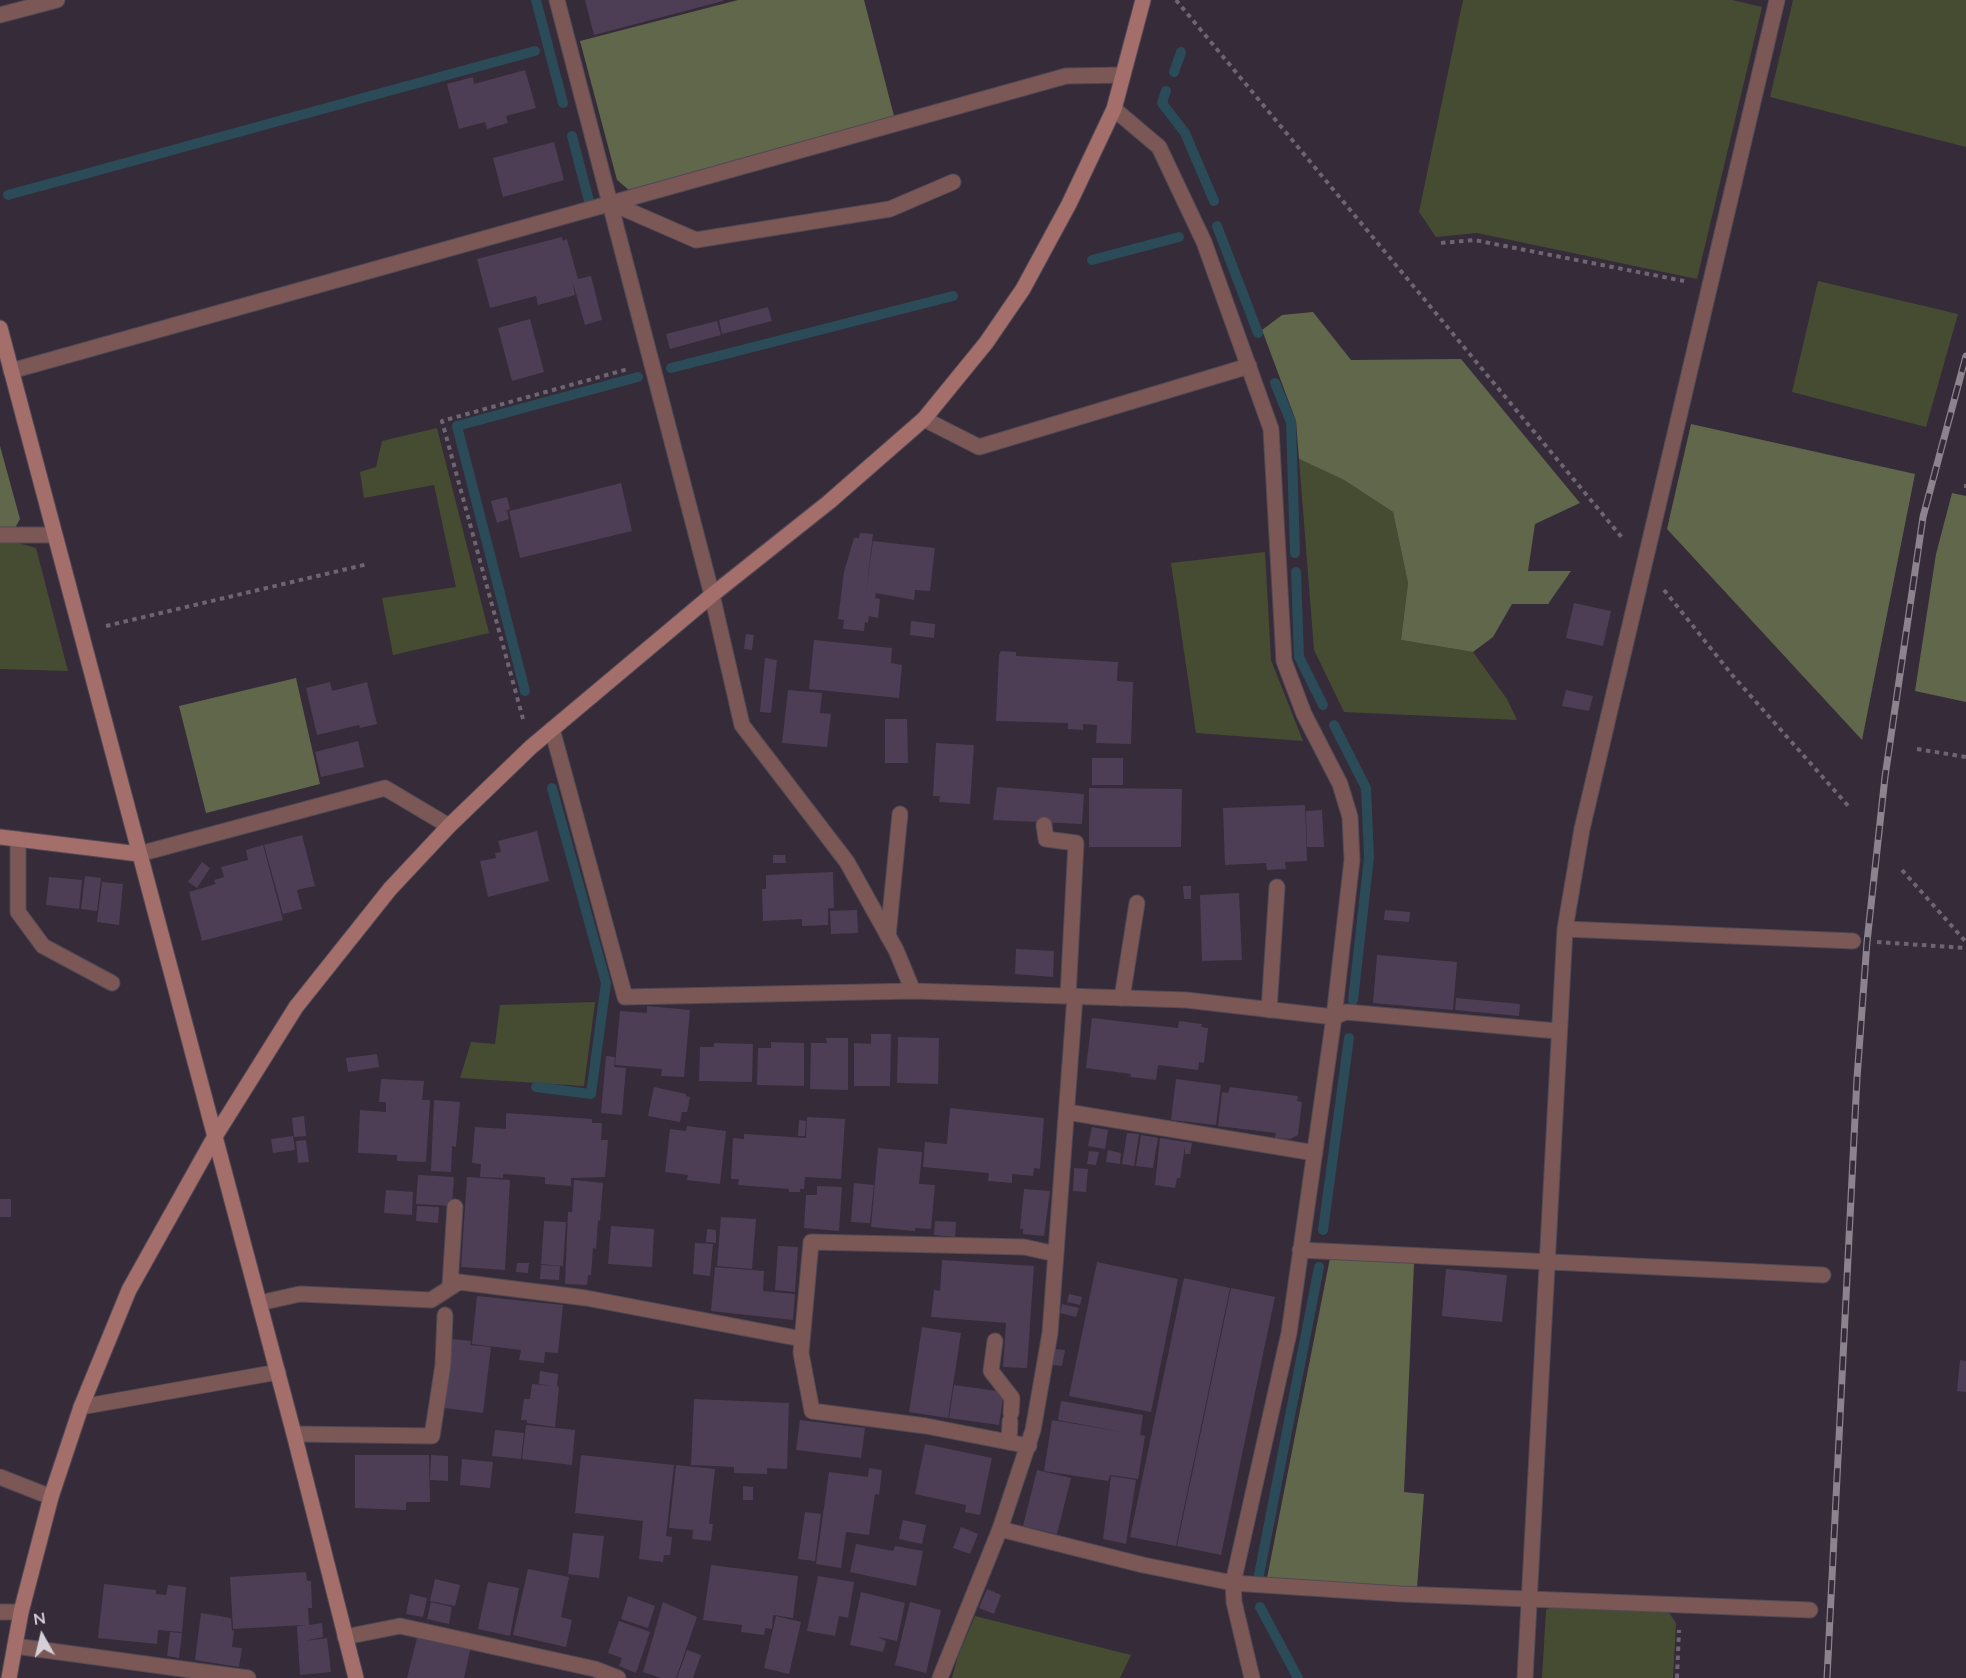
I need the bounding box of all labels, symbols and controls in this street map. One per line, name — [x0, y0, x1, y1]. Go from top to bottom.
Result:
north arrow — [12, 1606, 72, 1666]
text: N — [32, 1607, 47, 1628]

